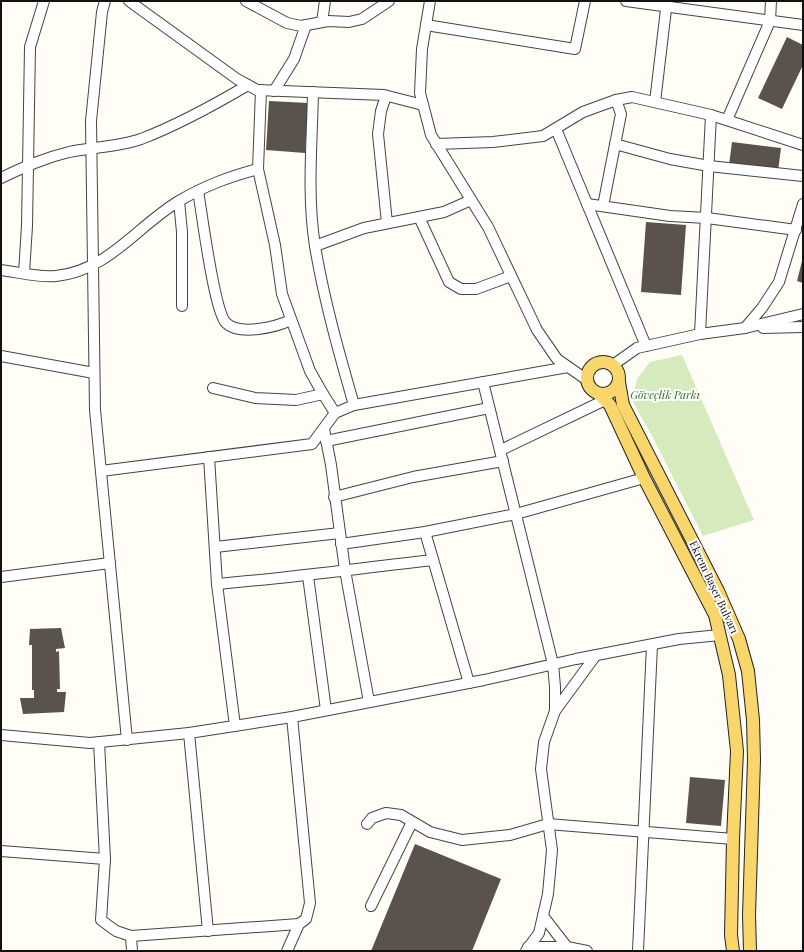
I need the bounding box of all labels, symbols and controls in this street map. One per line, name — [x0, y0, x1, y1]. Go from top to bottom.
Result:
park label: Göveçlik Parkı — [630, 387, 700, 402]
street label: Ekrem Başer Bulvarı — [686, 538, 743, 636]

